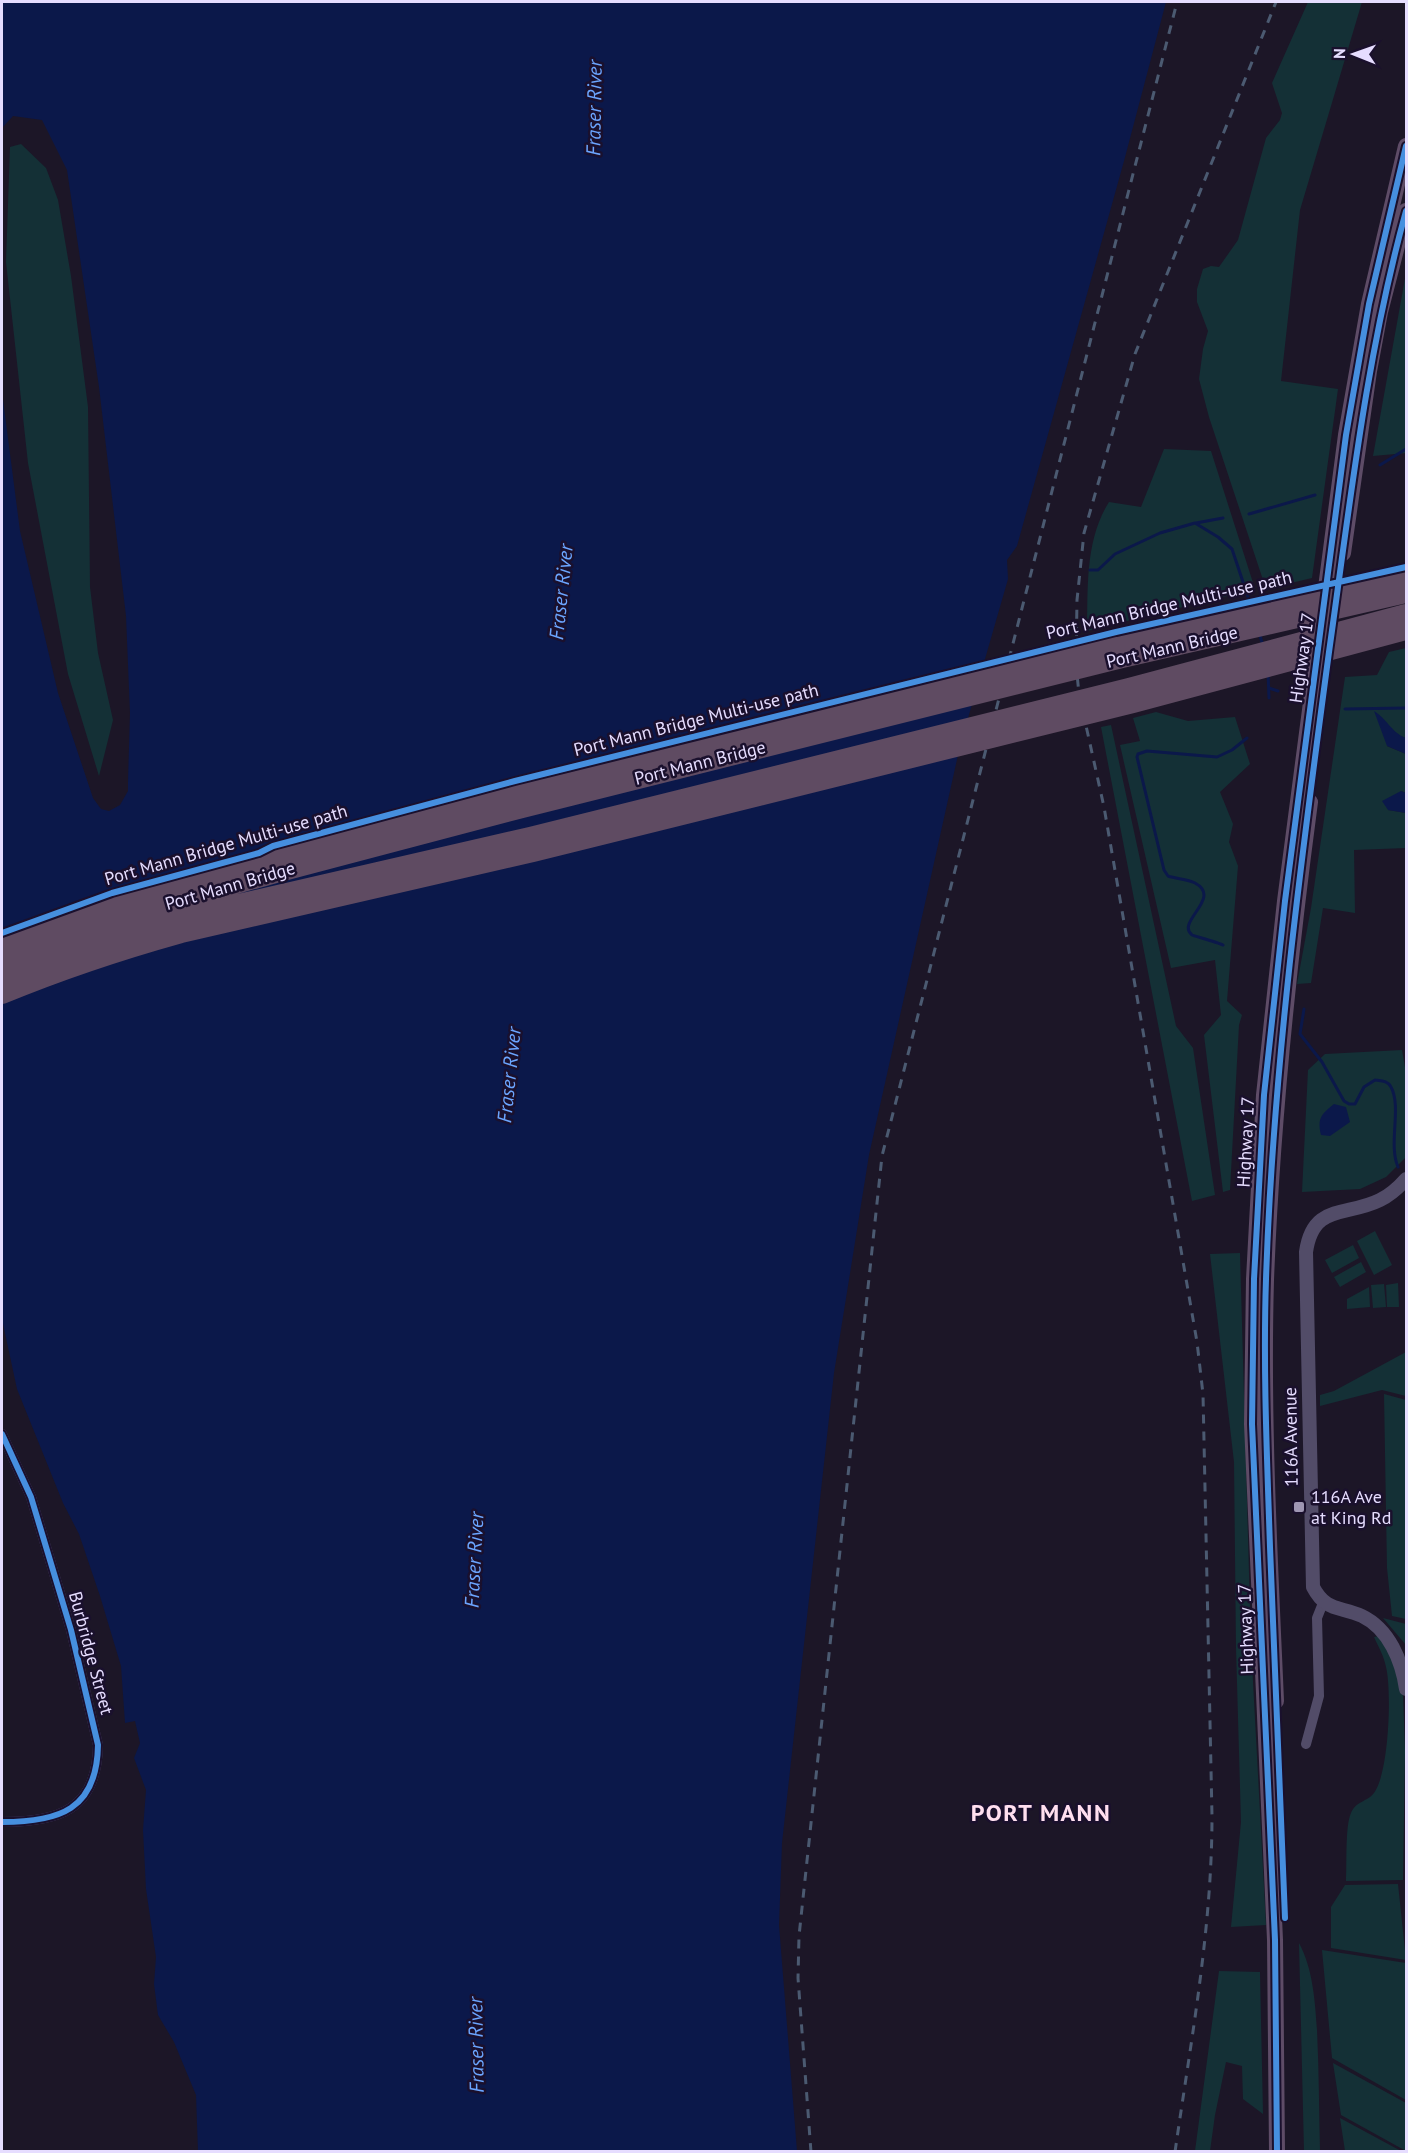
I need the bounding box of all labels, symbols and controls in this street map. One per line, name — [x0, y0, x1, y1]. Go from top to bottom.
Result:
north arrow — [1324, 24, 1384, 84]
text: N — [1329, 48, 1349, 59]
water label: Fraser River — [580, 58, 608, 156]
water label: Fraser River — [543, 542, 579, 641]
street label: Port Mann Bridge Multi-use path — [1044, 565, 1294, 644]
street label: Highway 17 — [1284, 611, 1319, 704]
street label: Port Mann Bridge — [1104, 620, 1240, 673]
street label: Port Mann Bridge Multi-use path — [571, 679, 821, 761]
street label: Port Mann Bridge — [632, 736, 768, 790]
street label: Port Mann Bridge Multi-use path — [102, 800, 350, 890]
street label: Port Mann Bridge — [163, 857, 297, 915]
water label: Fraser River — [491, 1025, 527, 1124]
street label: Highway 17 — [1232, 1096, 1259, 1188]
street label: 116A Avenue — [1278, 1387, 1303, 1487]
place label: 116A Ave at King Rd — [1311, 1485, 1391, 1529]
marker: 116A Ave at King Rd — [1292, 1500, 1306, 1514]
water label: Fraser River — [459, 1510, 490, 1609]
street label: Highway 17 — [1232, 1583, 1259, 1675]
street label: Burbridge Street — [64, 1589, 119, 1717]
district label: PORT MANN — [971, 1797, 1111, 1828]
water label: Fraser River — [462, 1995, 490, 2093]

